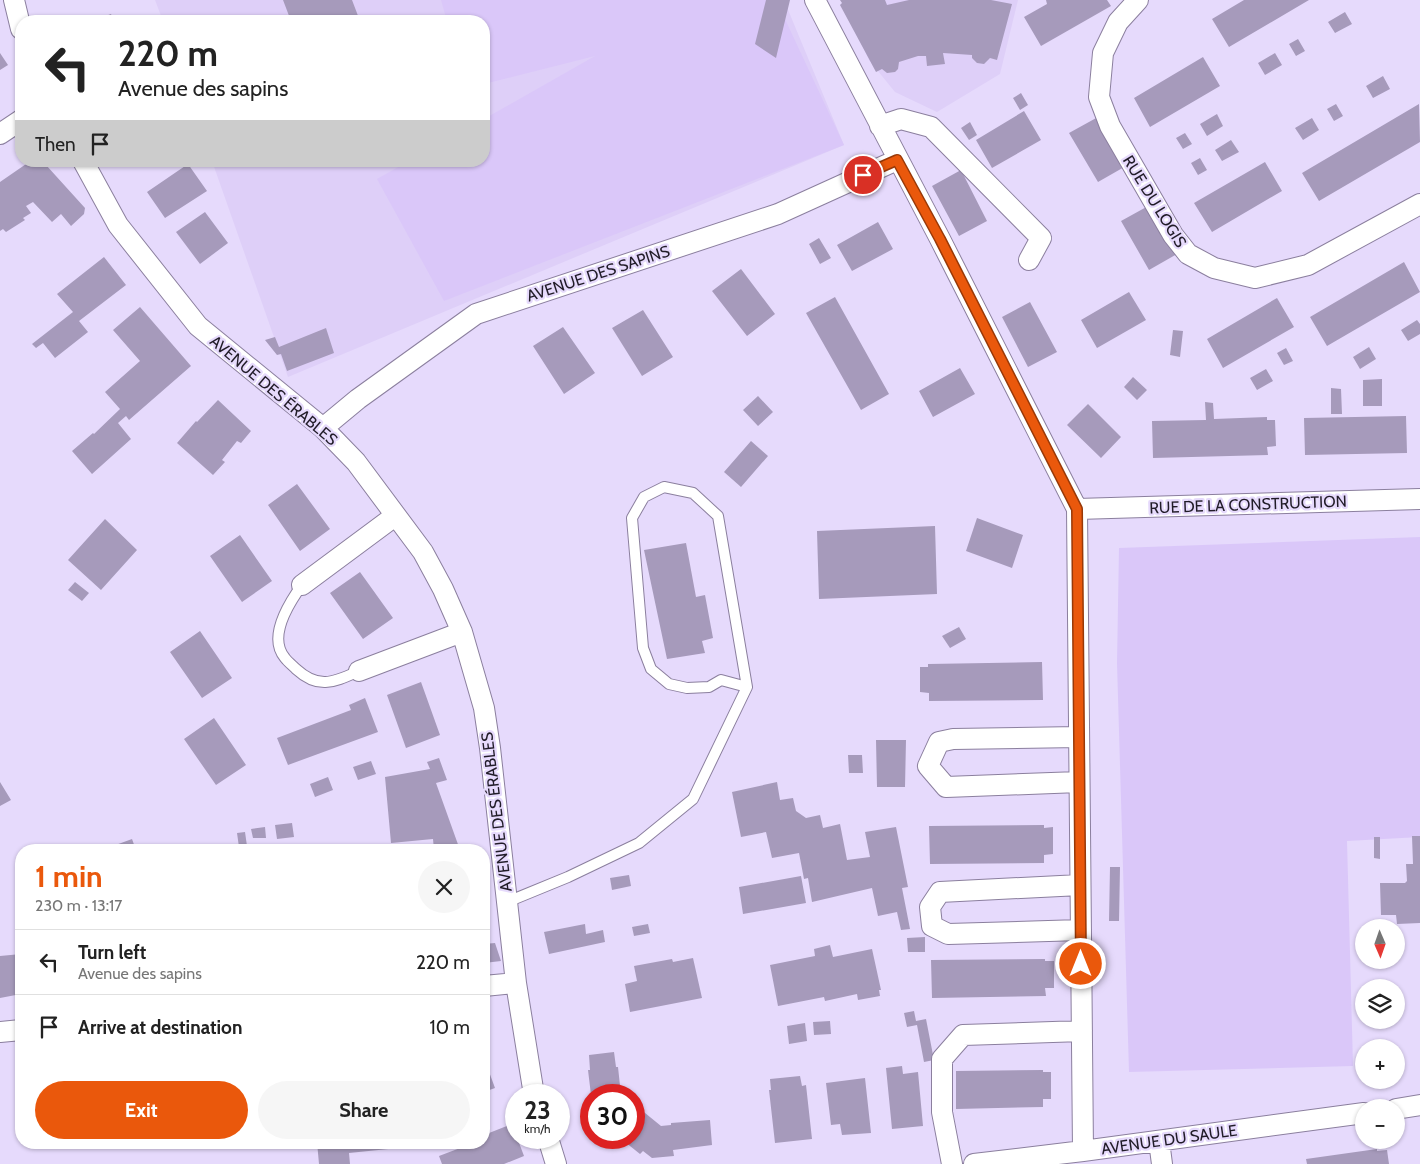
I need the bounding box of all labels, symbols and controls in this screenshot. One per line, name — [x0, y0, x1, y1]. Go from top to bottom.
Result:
text: 220 m — [118, 32, 218, 75]
icon: left — [35, 35, 100, 100]
text: Avenue des sapins — [118, 75, 288, 102]
icon: arrive — [86, 130, 114, 158]
text: Then — [35, 133, 76, 156]
street label: RUE DU LOGIS — [1119, 152, 1190, 251]
pin — [842, 154, 884, 196]
icon: arrive — [849, 161, 877, 189]
street label: AVENUE DES SAPINS — [524, 241, 672, 306]
street label: AVENUE DES ÉRABLES — [206, 331, 341, 449]
street label: RUE DE LA CONSTRUCTION — [1149, 492, 1347, 517]
street label: AVENUE DES ÉRABLES — [477, 731, 516, 893]
text: 1 min — [35, 858, 103, 895]
button: close — [418, 861, 470, 913]
text: 230 m · 13:17 — [35, 896, 122, 915]
north arrow — [1355, 919, 1405, 969]
map controls — [1355, 919, 1405, 1149]
position arrow — [1054, 937, 1106, 989]
text: Turn left — [78, 941, 146, 964]
icon: left — [35, 948, 63, 976]
text: 220 m — [416, 951, 470, 974]
text: Avenue des sapins — [78, 964, 202, 983]
button: layers — [1355, 979, 1405, 1029]
icon: arrive — [35, 1013, 63, 1041]
text: Arrive at destination — [78, 1016, 242, 1039]
text: 10 m — [430, 1016, 470, 1039]
button: + — [1355, 1039, 1405, 1089]
button: Exit — [35, 1081, 248, 1139]
button: Share — [258, 1081, 470, 1139]
speed limit sign: 30 — [580, 1084, 645, 1149]
text: 23 — [524, 1095, 551, 1125]
button: − — [1355, 1099, 1405, 1149]
text: km/h — [524, 1121, 551, 1136]
street label: AVENUE DU SAULE — [1100, 1121, 1238, 1158]

